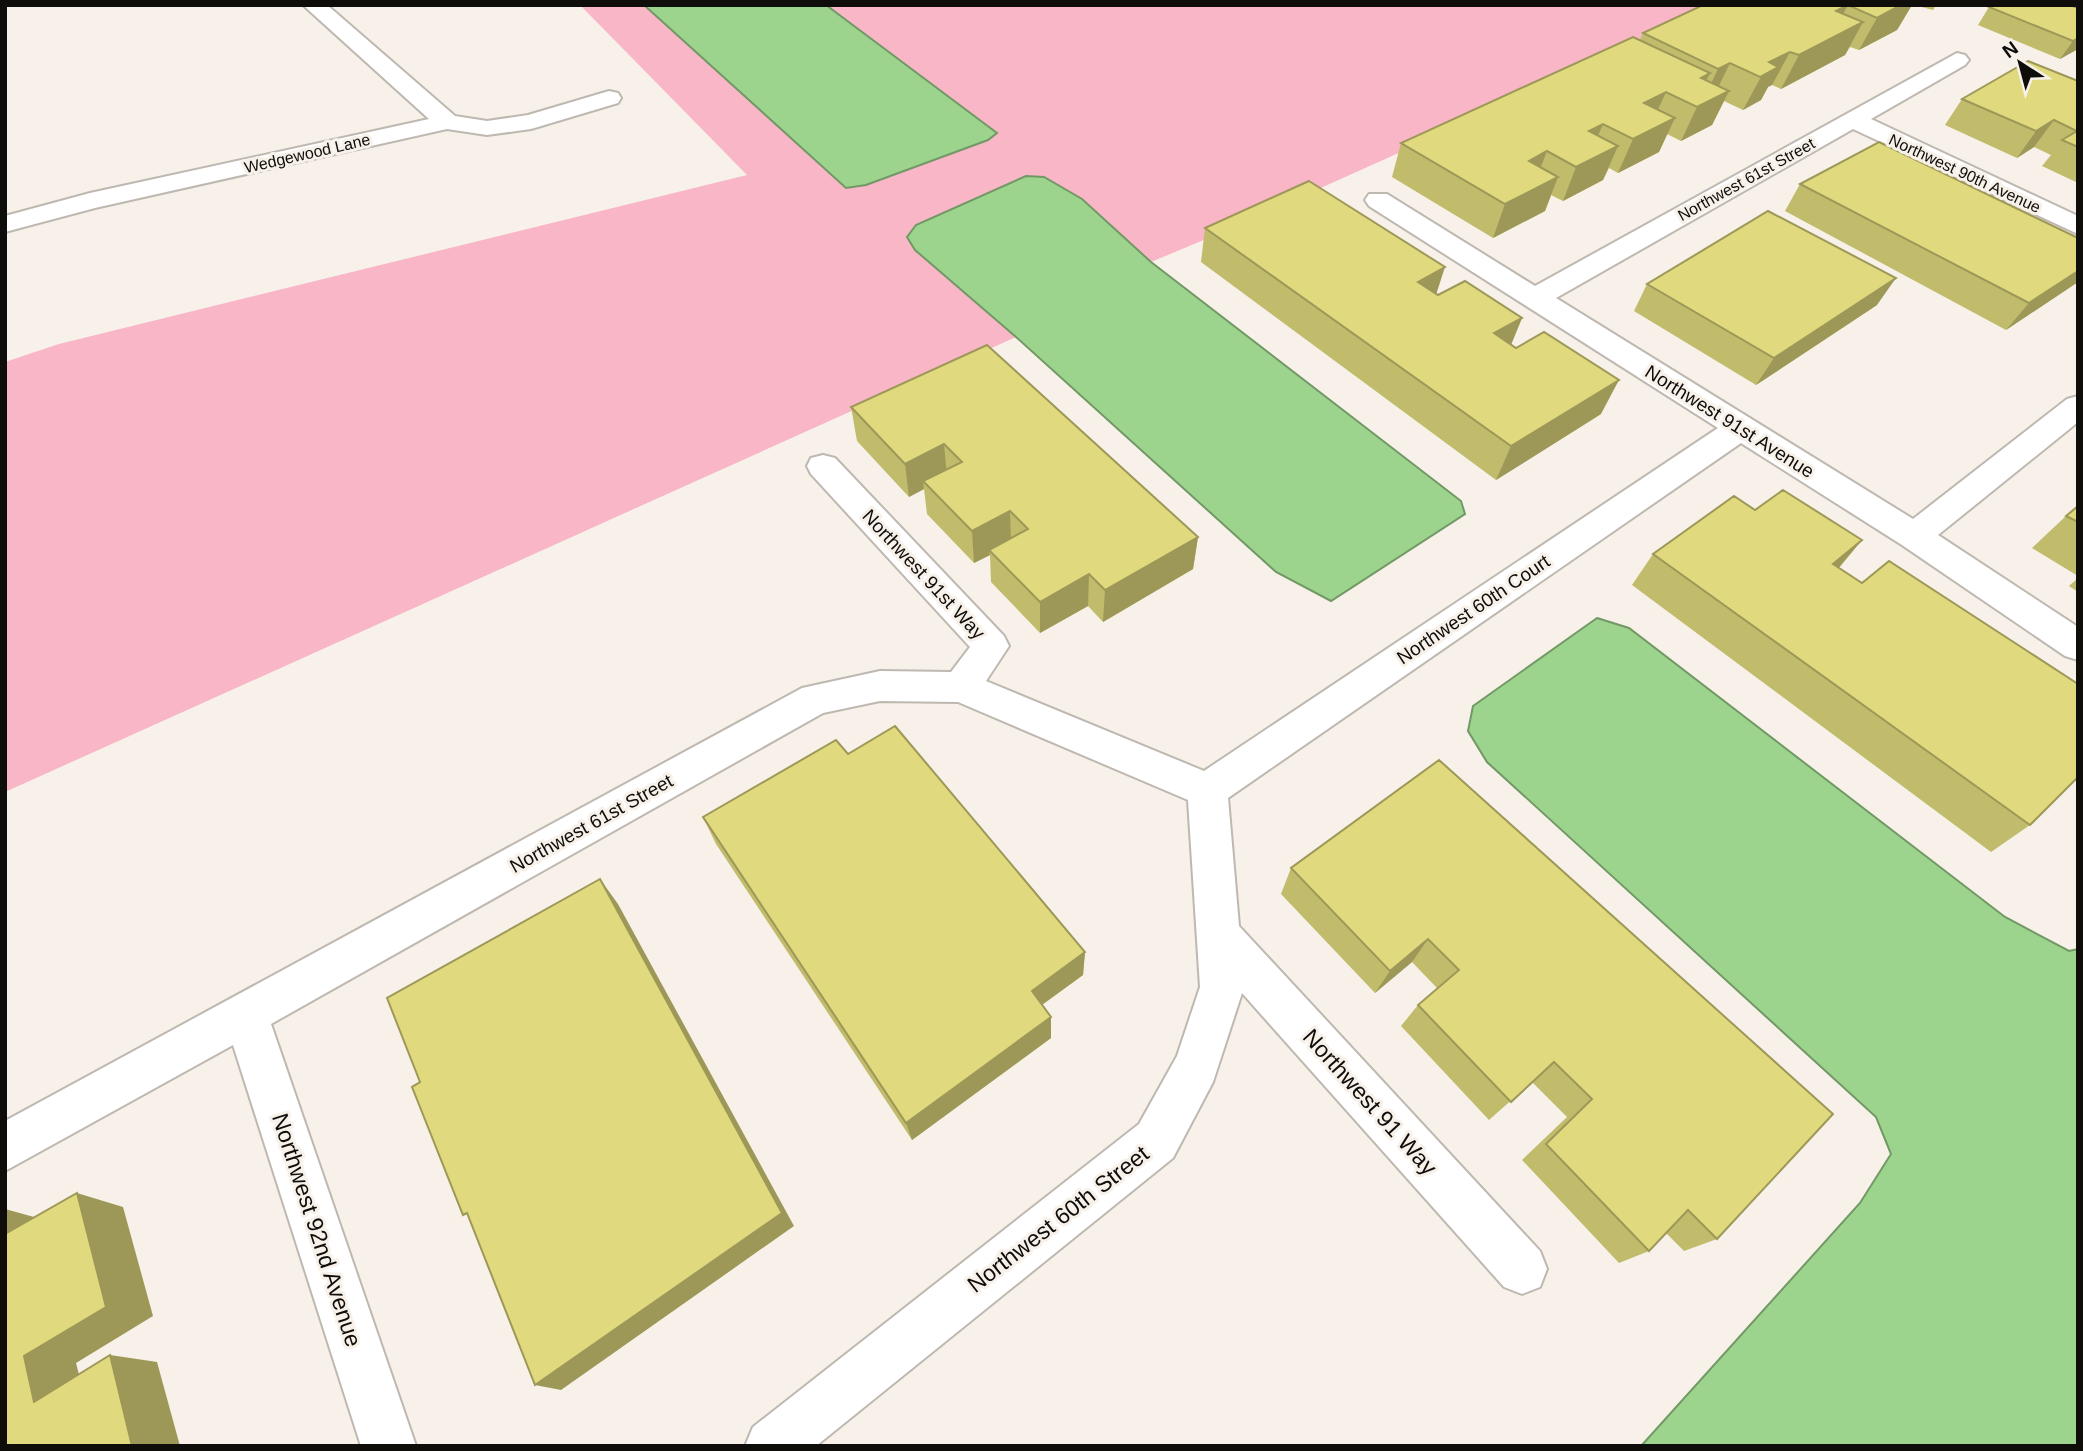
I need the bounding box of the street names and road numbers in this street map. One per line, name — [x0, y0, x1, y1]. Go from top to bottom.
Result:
street label: Wedgewood Lane — [242, 131, 372, 176]
street label: Northwest 90th Avenue — [1886, 131, 2043, 216]
street label: Northwest 61st Street — [1675, 134, 1818, 224]
street label: Northwest 91st Avenue — [1641, 361, 1818, 482]
street label: Northwest 91st Way — [858, 505, 989, 644]
street label: Northwest 60th Court — [1393, 550, 1554, 668]
street label: Northwest 61st Street — [506, 770, 677, 877]
street label: Northwest 91 Way — [1298, 1024, 1443, 1181]
street label: Northwest 92nd Avenue — [267, 1110, 367, 1350]
street label: Northwest 60th Street — [962, 1140, 1154, 1298]

